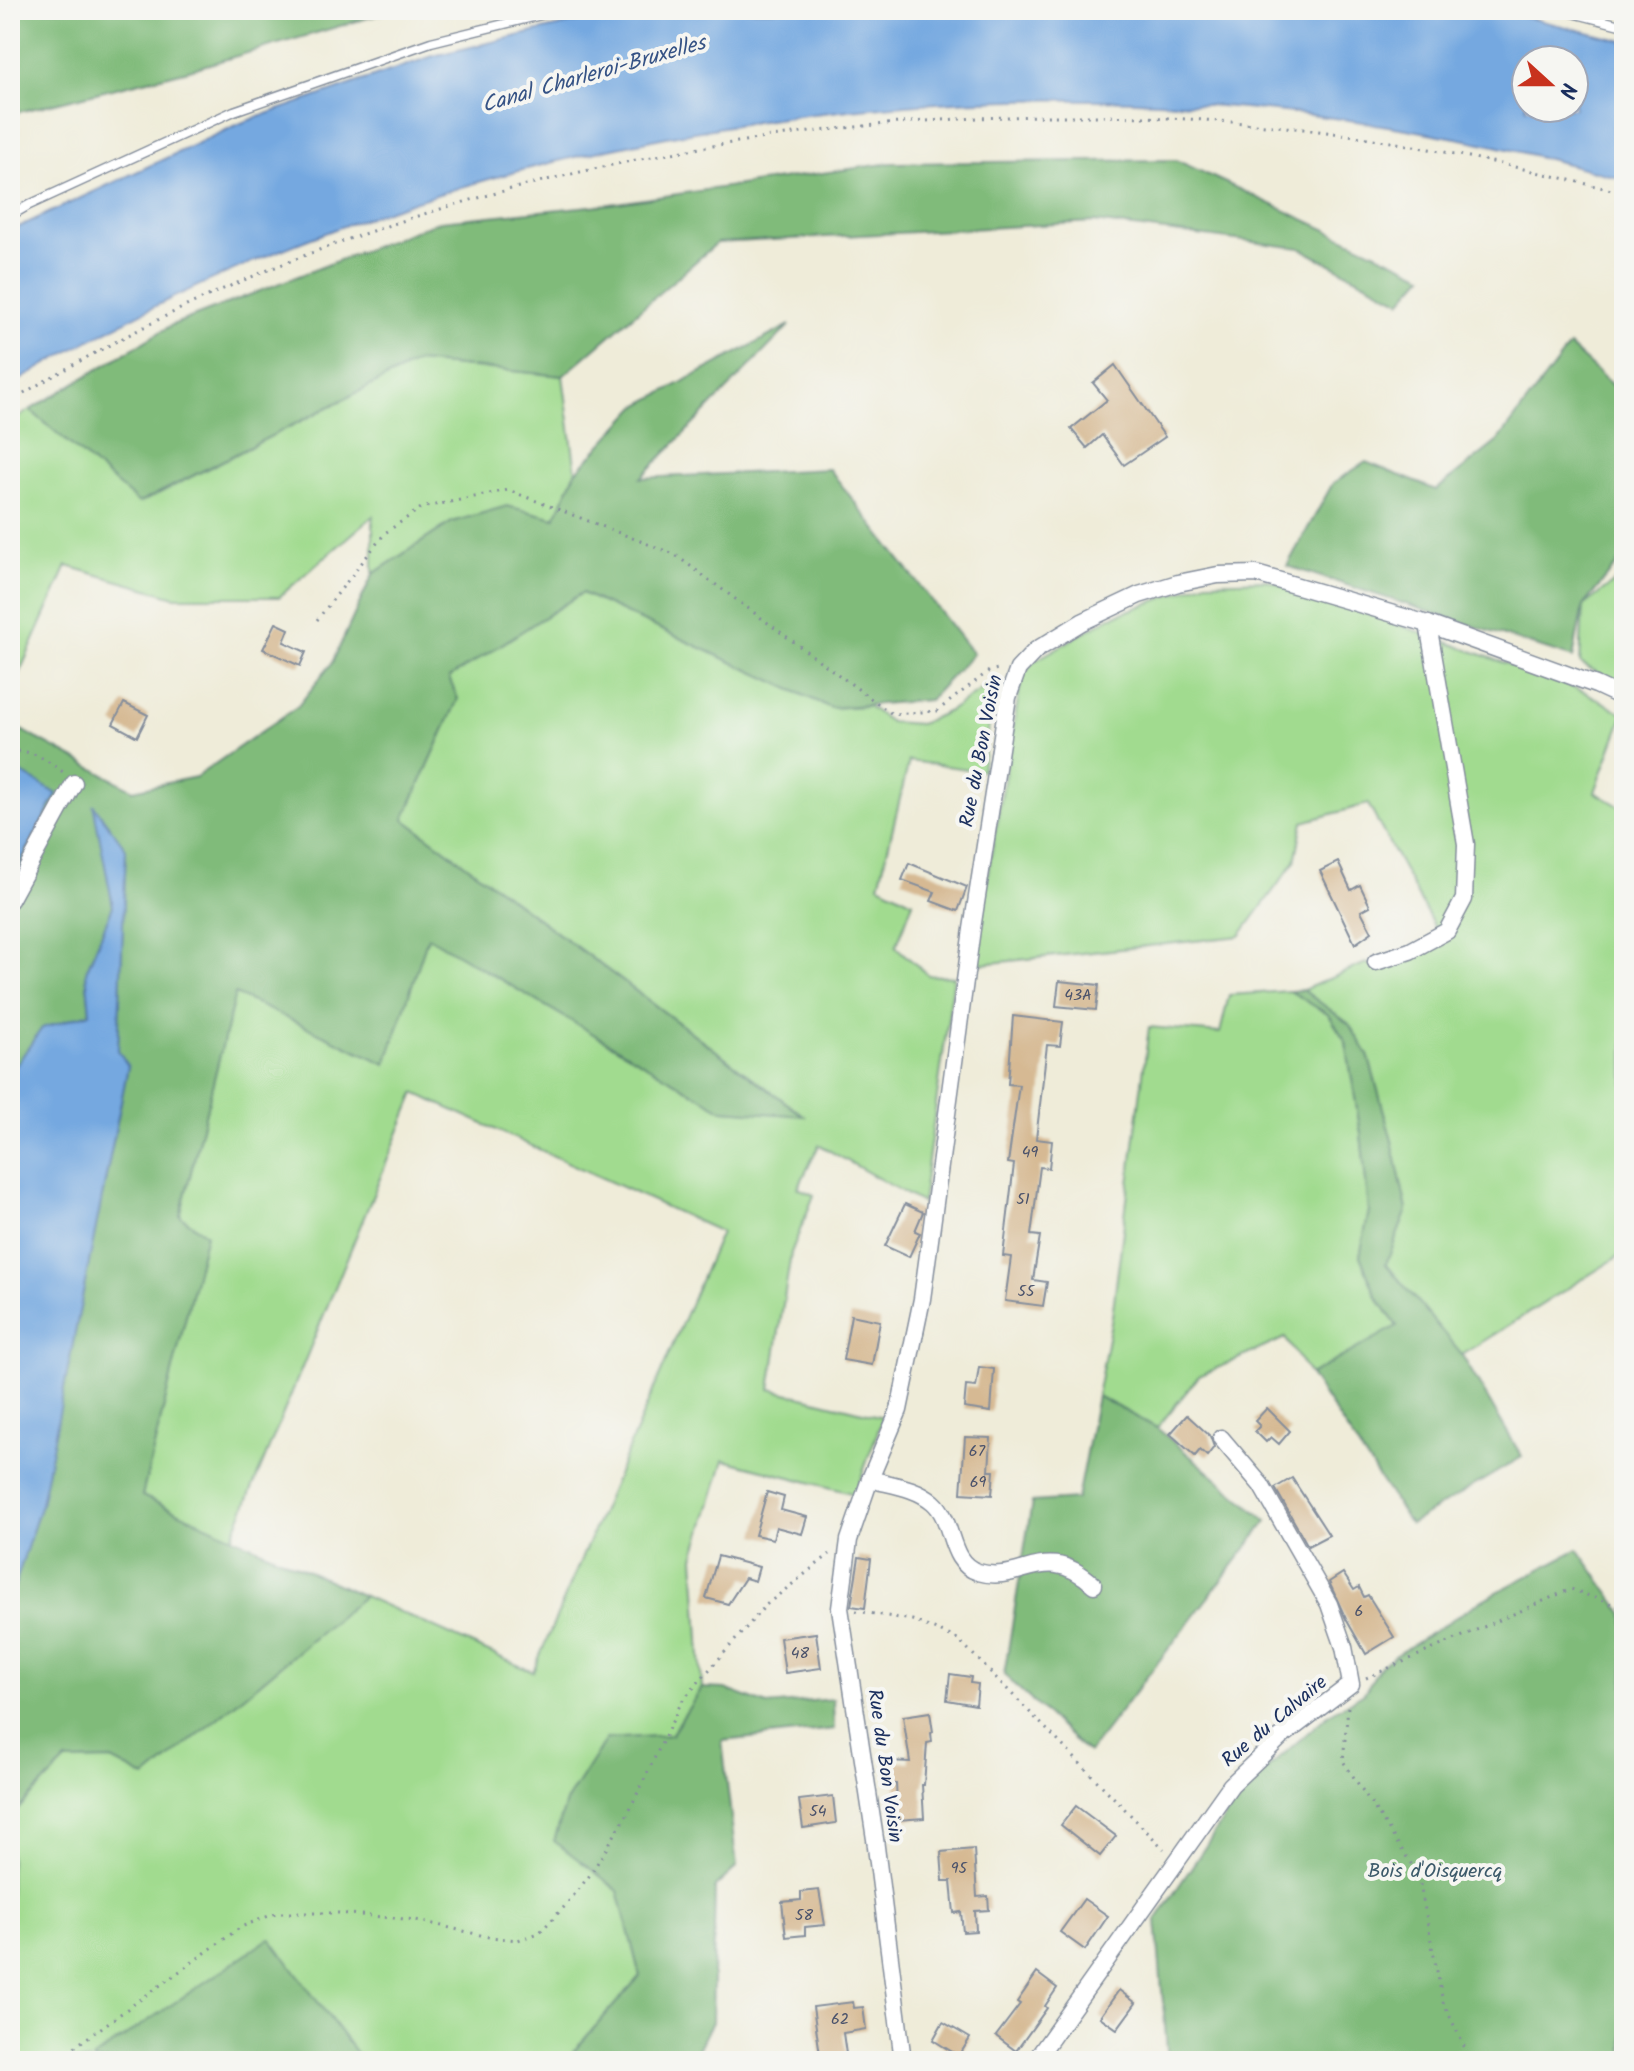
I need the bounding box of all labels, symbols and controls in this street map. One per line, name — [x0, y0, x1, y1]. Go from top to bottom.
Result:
water label: Canal Charleroi-Bruxelles — [478, 26, 713, 124]
north arrow — [1510, 44, 1590, 124]
text: N — [1547, 78, 1585, 103]
street label: Rue du Bon Voisin — [952, 672, 1012, 830]
house number: 43A — [1064, 983, 1092, 1008]
house number: 49 — [1022, 1140, 1039, 1165]
house number: 51 — [1016, 1187, 1030, 1212]
house number: 55 — [1017, 1279, 1036, 1304]
house number: 67 — [969, 1439, 986, 1464]
house number: 69 — [970, 1470, 987, 1495]
house number: 6 — [1355, 1599, 1363, 1624]
house number: 48 — [791, 1641, 810, 1666]
street label: Rue du Calvaire — [1215, 1668, 1335, 1776]
street label: Rue du Bon Voisin — [857, 1687, 911, 1845]
house number: 54 — [809, 1799, 827, 1824]
house number: 95 — [951, 1856, 969, 1881]
park label: Bois d'Oisquercq — [1368, 1856, 1502, 1888]
house number: 58 — [795, 1903, 813, 1928]
house number: 62 — [831, 2007, 849, 2032]

